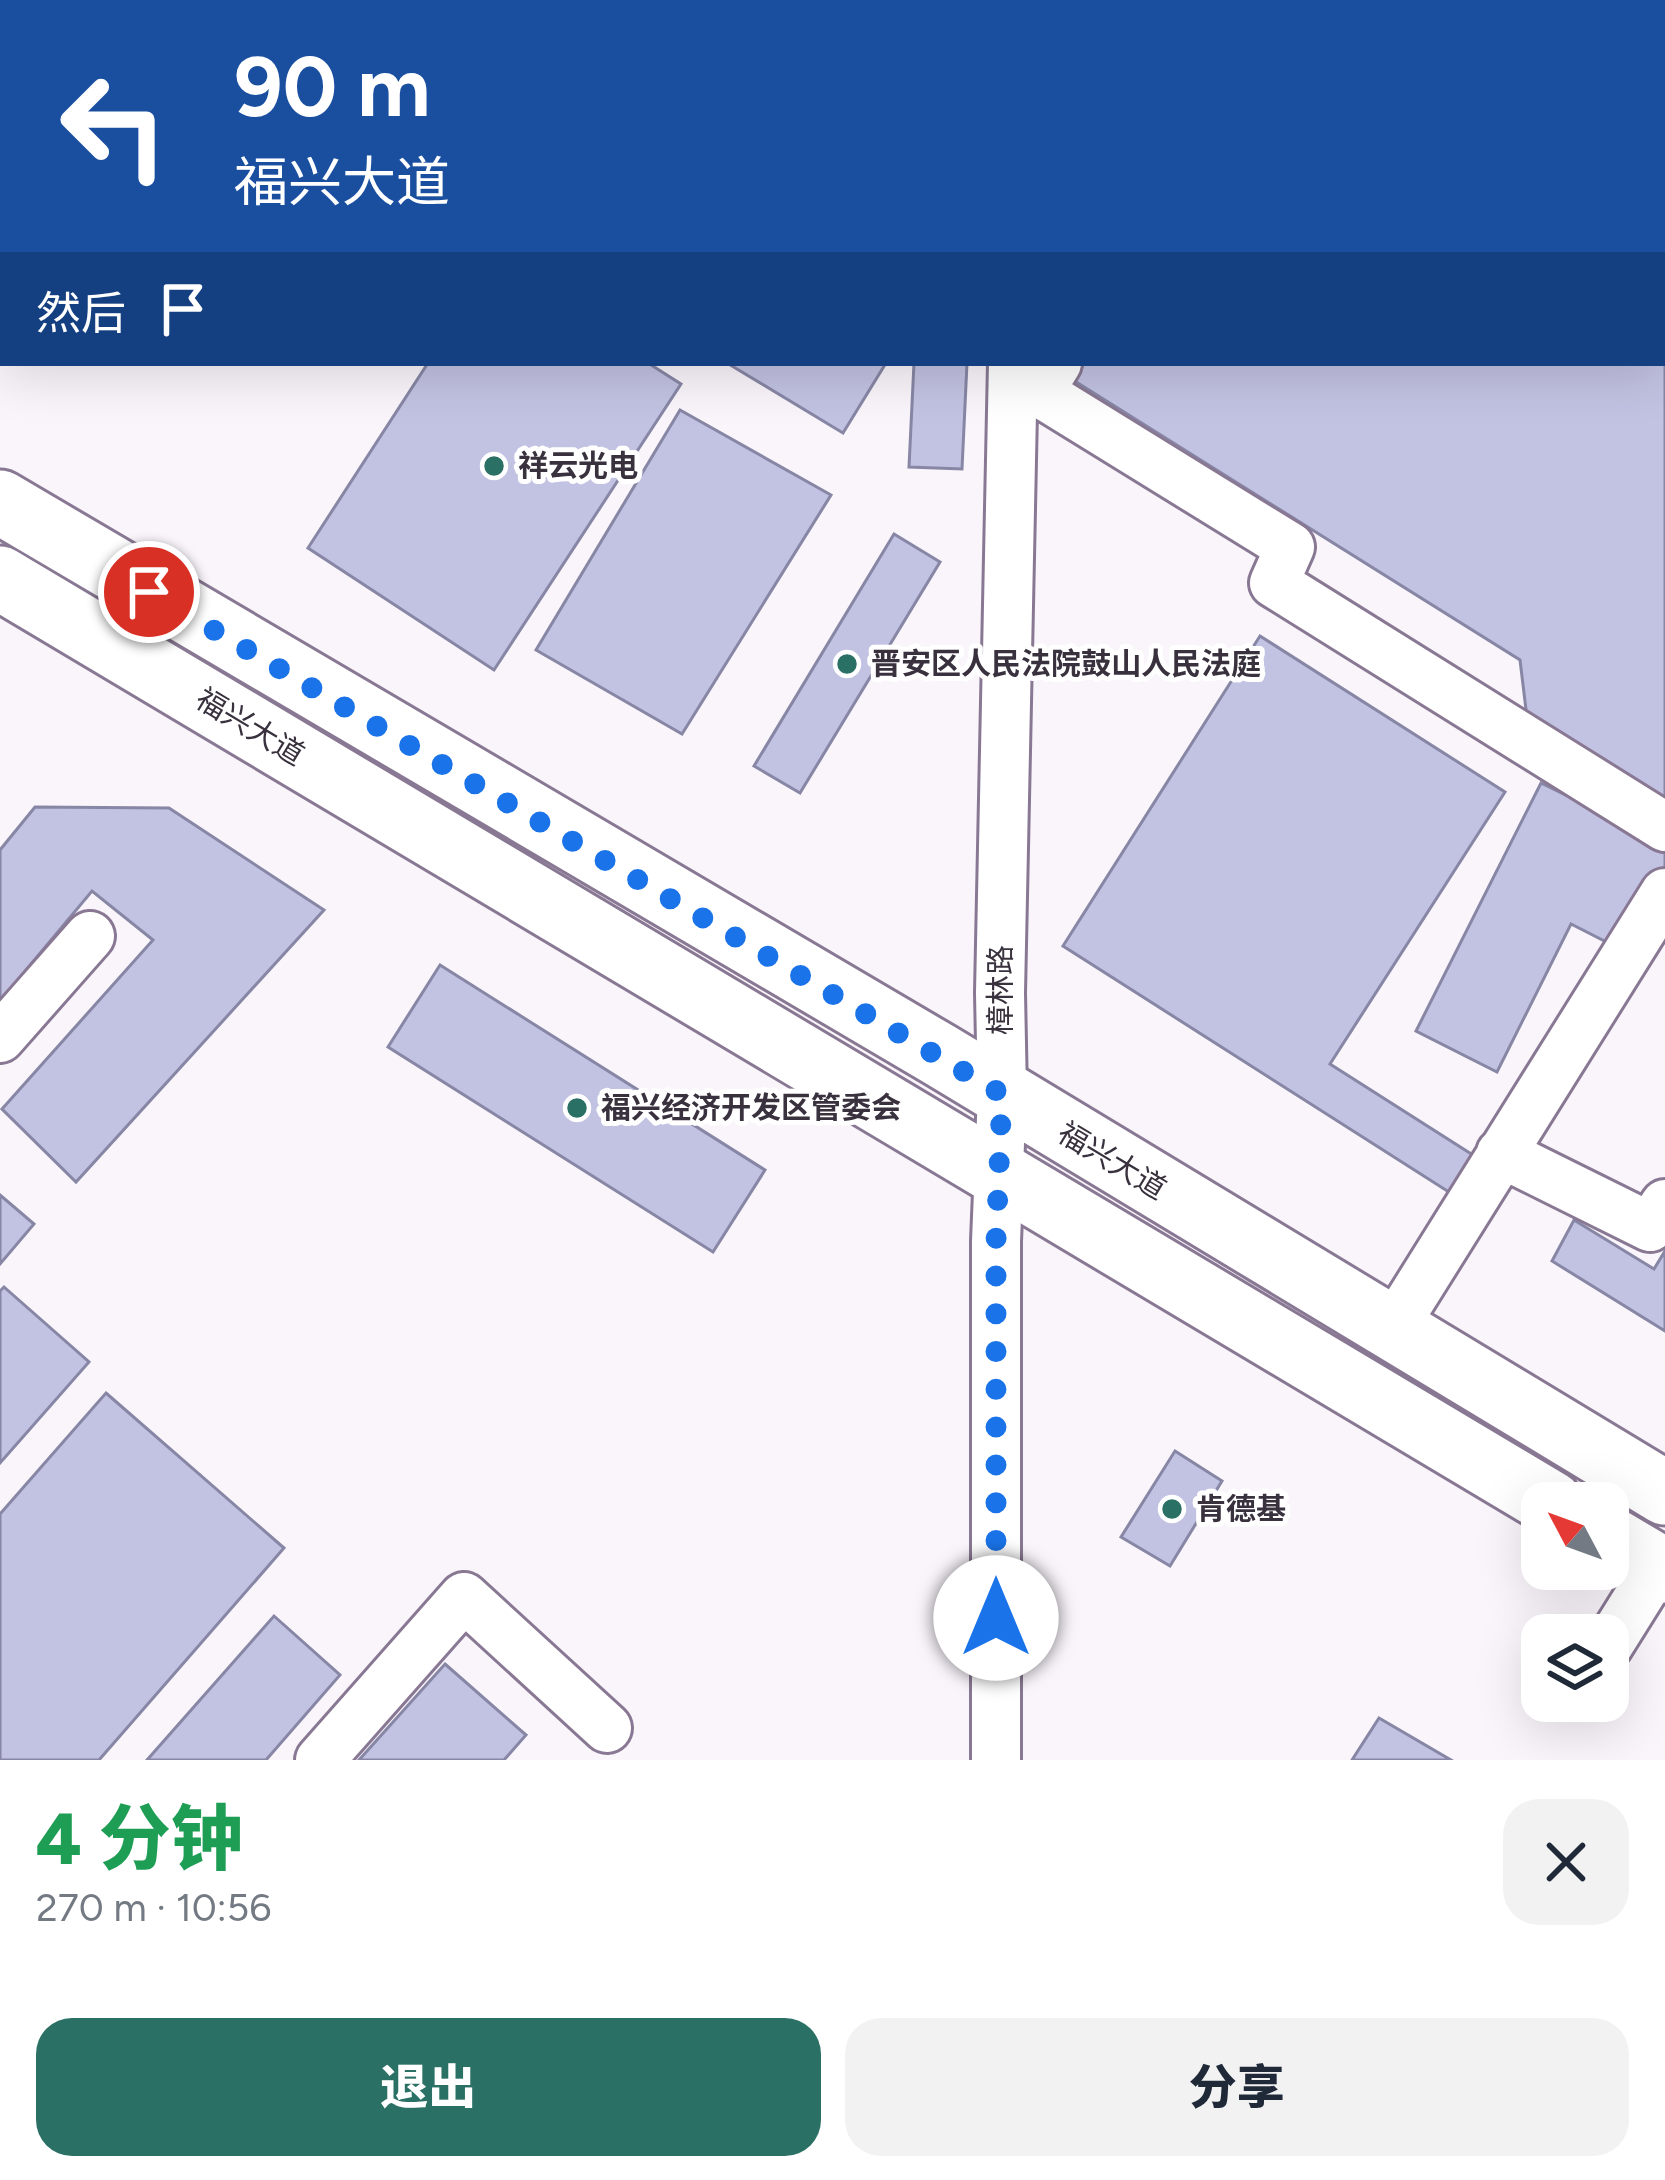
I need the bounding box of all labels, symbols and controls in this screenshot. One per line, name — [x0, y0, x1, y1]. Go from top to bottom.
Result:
text: 90 m — [234, 36, 430, 137]
icon: left — [36, 48, 192, 204]
text: 福兴大道 — [234, 150, 450, 215]
icon: arrive — [150, 276, 216, 342]
text: 然后 — [36, 286, 126, 340]
place label: 祥云光电 — [518, 447, 638, 484]
marker: 祥云光电 — [481, 453, 507, 479]
pin — [98, 541, 200, 643]
icon: arrive — [116, 559, 182, 625]
place label: 晋安区人民法院鼓山人民法庭 — [871, 645, 1261, 682]
marker: 晋安区人民法院鼓山人民法庭 — [834, 651, 860, 677]
street label: 福兴大道 — [189, 680, 311, 773]
street label: 樟林路 — [982, 945, 1019, 1035]
place label: 福兴经济开发区管委会 — [601, 1089, 901, 1126]
marker: 福兴经济开发区管委会 — [564, 1095, 590, 1121]
street label: 福兴大道 — [1051, 1114, 1173, 1207]
north arrow — [1521, 1482, 1629, 1590]
map controls — [1521, 1482, 1629, 1722]
place label: 肯德基 — [1196, 1490, 1286, 1527]
marker: 肯德基 — [1159, 1496, 1185, 1522]
position arrow — [933, 1555, 1059, 1681]
button: layers — [1521, 1614, 1629, 1722]
text: 4 分钟 — [36, 1796, 243, 1882]
button: close — [1503, 1799, 1629, 1925]
text: 270 m · 10:56 — [36, 1884, 271, 1931]
button: 退出 — [36, 2018, 821, 2156]
button: 分享 — [845, 2018, 1629, 2156]

